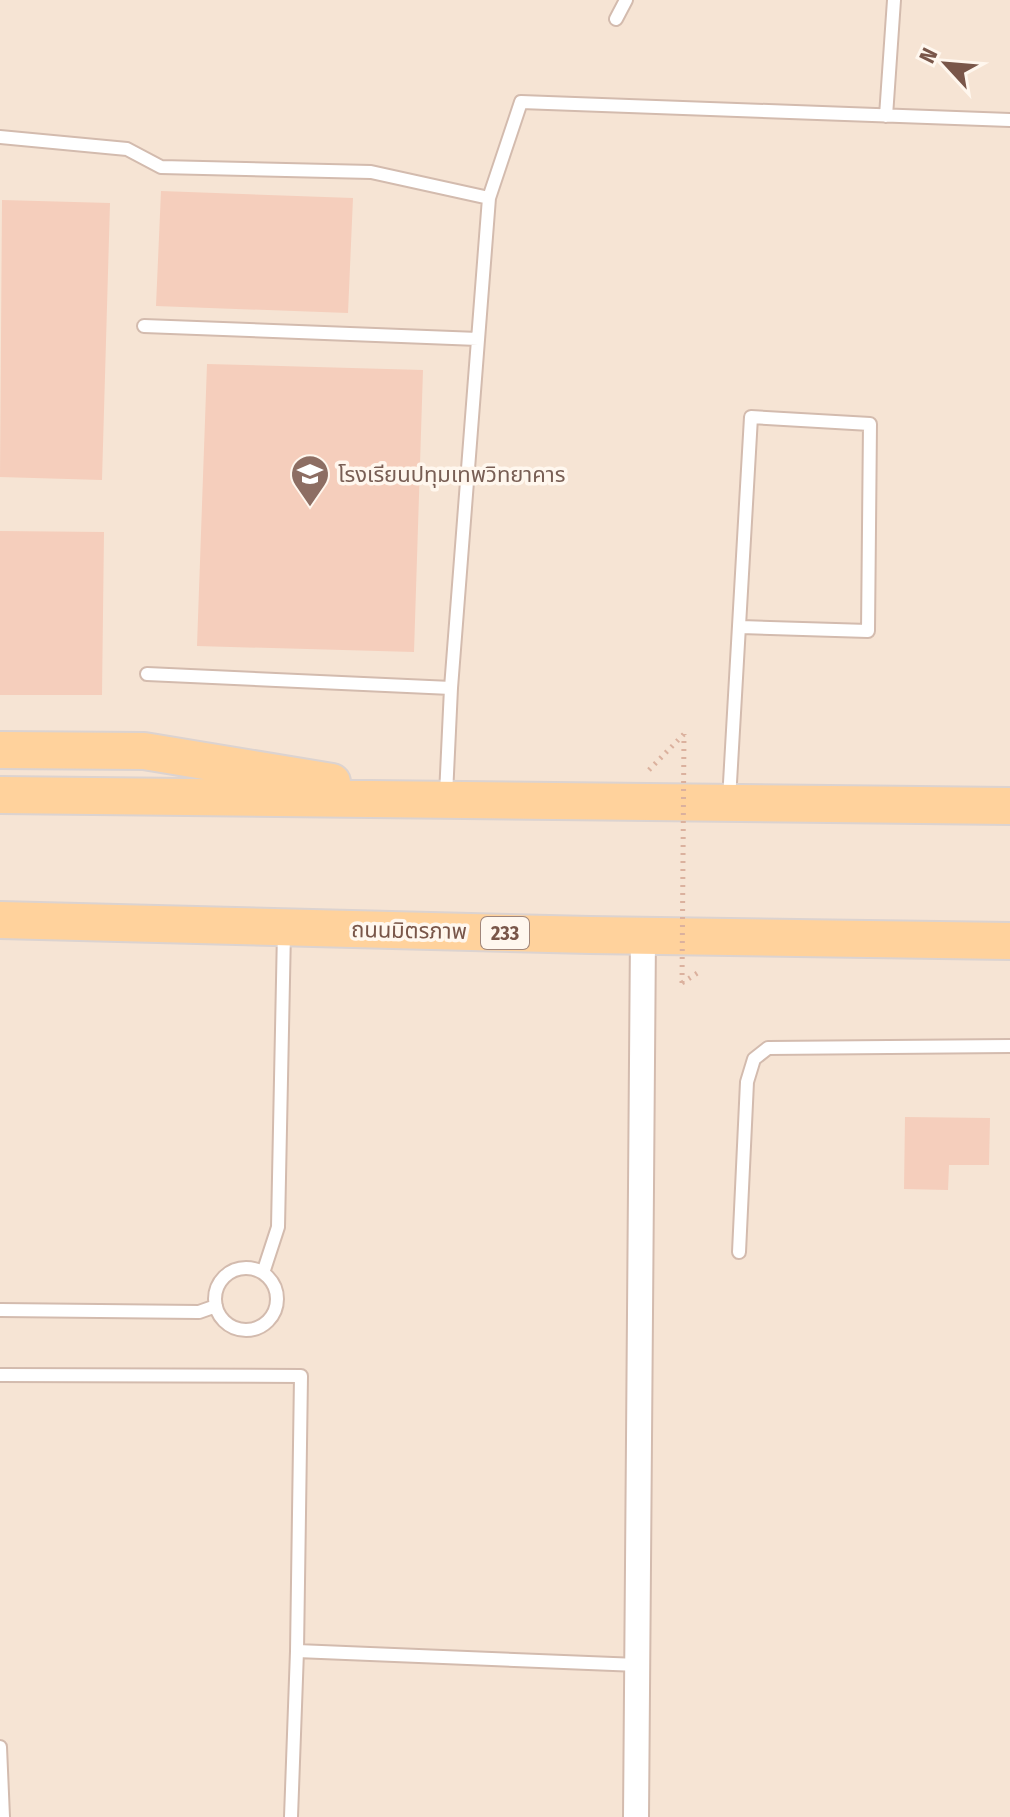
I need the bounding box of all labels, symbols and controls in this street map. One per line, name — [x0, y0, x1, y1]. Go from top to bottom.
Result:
north arrow — [906, 24, 986, 104]
text: N — [913, 44, 943, 67]
school or university icon: โรงเรียนปทุมเทพวิทยาคาร — [289, 453, 331, 508]
place label: โรงเรียนปทุมเทพวิทยาคาร — [338, 461, 565, 488]
street label: ถนนมิตรภาพ — [351, 916, 467, 945]
road number: 233 — [481, 917, 529, 949]

